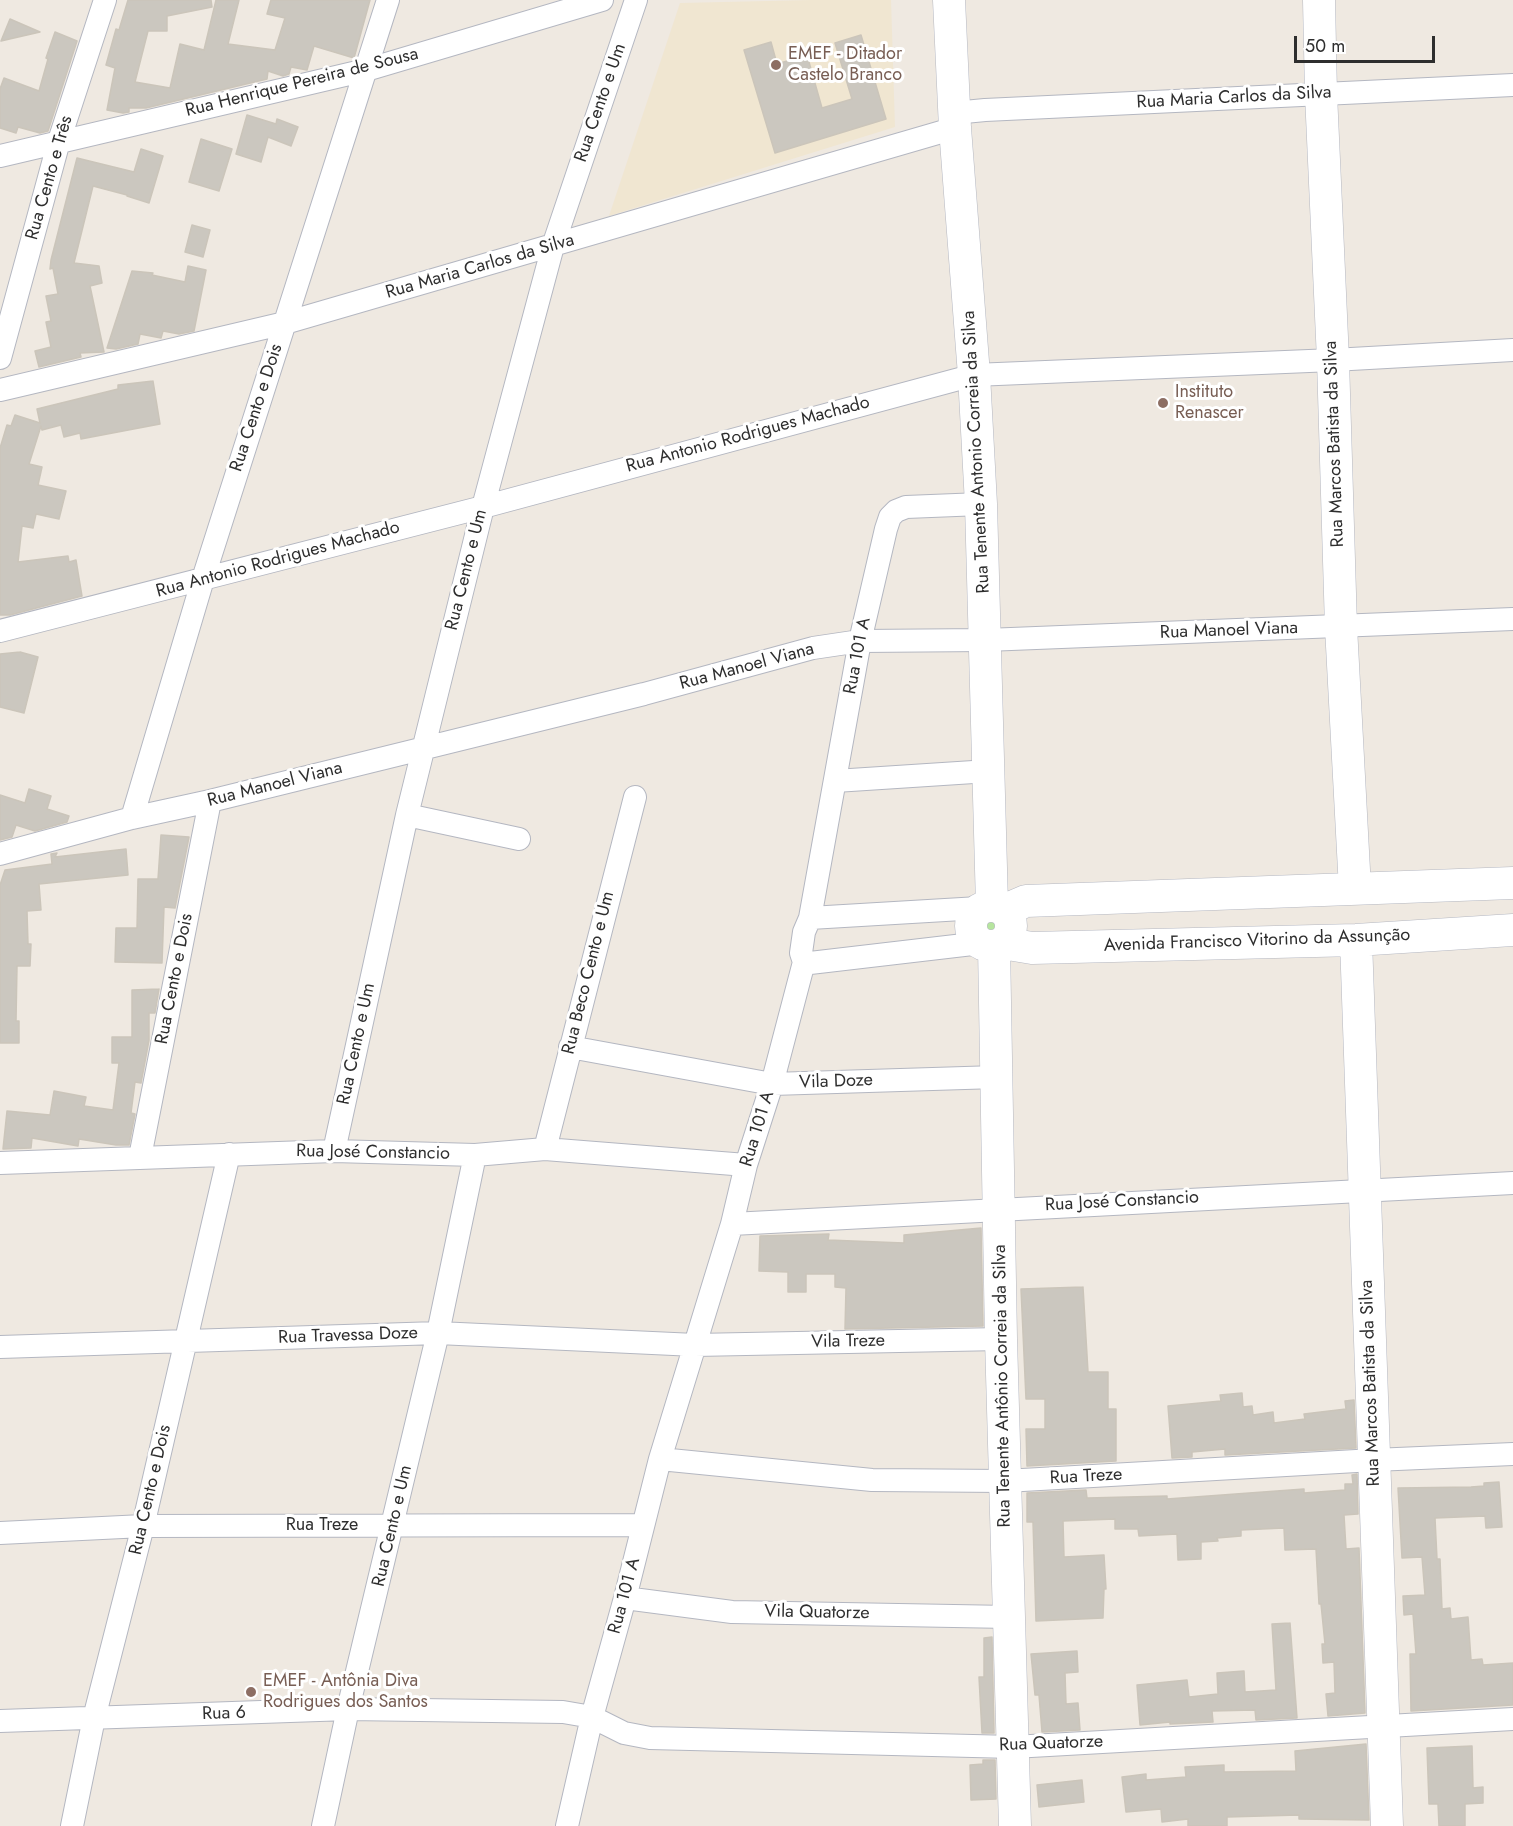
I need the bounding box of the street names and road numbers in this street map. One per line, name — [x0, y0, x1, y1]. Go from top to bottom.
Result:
street label: Rua Cento e Um — [571, 41, 631, 165]
street label: Rua Henrique Pereira de Sousa — [183, 44, 421, 122]
street label: Rua Maria Carlos da Silva — [1136, 82, 1332, 114]
street label: Rua Cento e Três — [22, 113, 78, 243]
street label: Rua Maria Carlos da Silva — [383, 230, 577, 304]
street label: Rua Tenente Antonio Correia da Silva — [959, 310, 995, 594]
street label: Rua Marcos Batista da Silva — [1321, 340, 1349, 548]
street label: Rua Cento e Dois — [226, 341, 288, 475]
street label: Rua Antonio Rodrigues Machado — [624, 392, 872, 478]
street label: Rua Cento e Um — [442, 507, 492, 633]
street label: Rua Antonio Rodrigues Machado — [154, 517, 402, 603]
street label: Rua 101 A — [840, 616, 876, 696]
street label: Rua Manoel Viana — [1160, 618, 1298, 644]
street label: Rua Manoel Viana — [677, 639, 817, 695]
street label: Rua Manoel Viana — [205, 758, 345, 812]
street label: Rua Beco Cento e Um — [558, 889, 620, 1057]
street label: Rua Cento e Dois — [152, 912, 198, 1046]
street label: Avenida Francisco Vitorino da Assunção — [1103, 925, 1411, 957]
street label: Rua Cento e Um — [334, 981, 380, 1107]
street label: Vila Doze — [799, 1070, 873, 1094]
street label: Rua 101 A — [736, 1089, 780, 1169]
street label: Rua José Constancio — [296, 1141, 450, 1165]
street label: Rua José Constancio — [1045, 1187, 1199, 1217]
street label: Rua Tenente Antônio Correia da Silva — [990, 1244, 1016, 1528]
street label: Rua Marcos Batista da Silva — [1357, 1279, 1385, 1487]
street label: Rua Travessa Doze — [278, 1323, 418, 1349]
street label: Vila Treze — [811, 1331, 885, 1353]
street label: Rua Cento e Dois — [126, 1423, 176, 1557]
street label: Rua Cento e Um — [369, 1463, 417, 1589]
street label: Rua Treze — [1049, 1464, 1123, 1490]
street label: Rua Treze — [286, 1515, 358, 1537]
street label: Rua 101 A — [604, 1556, 646, 1636]
street label: Vila Quatorze — [764, 1601, 870, 1625]
street label: Rua 6 — [202, 1702, 246, 1726]
street label: Rua Quatorze — [999, 1731, 1103, 1757]

